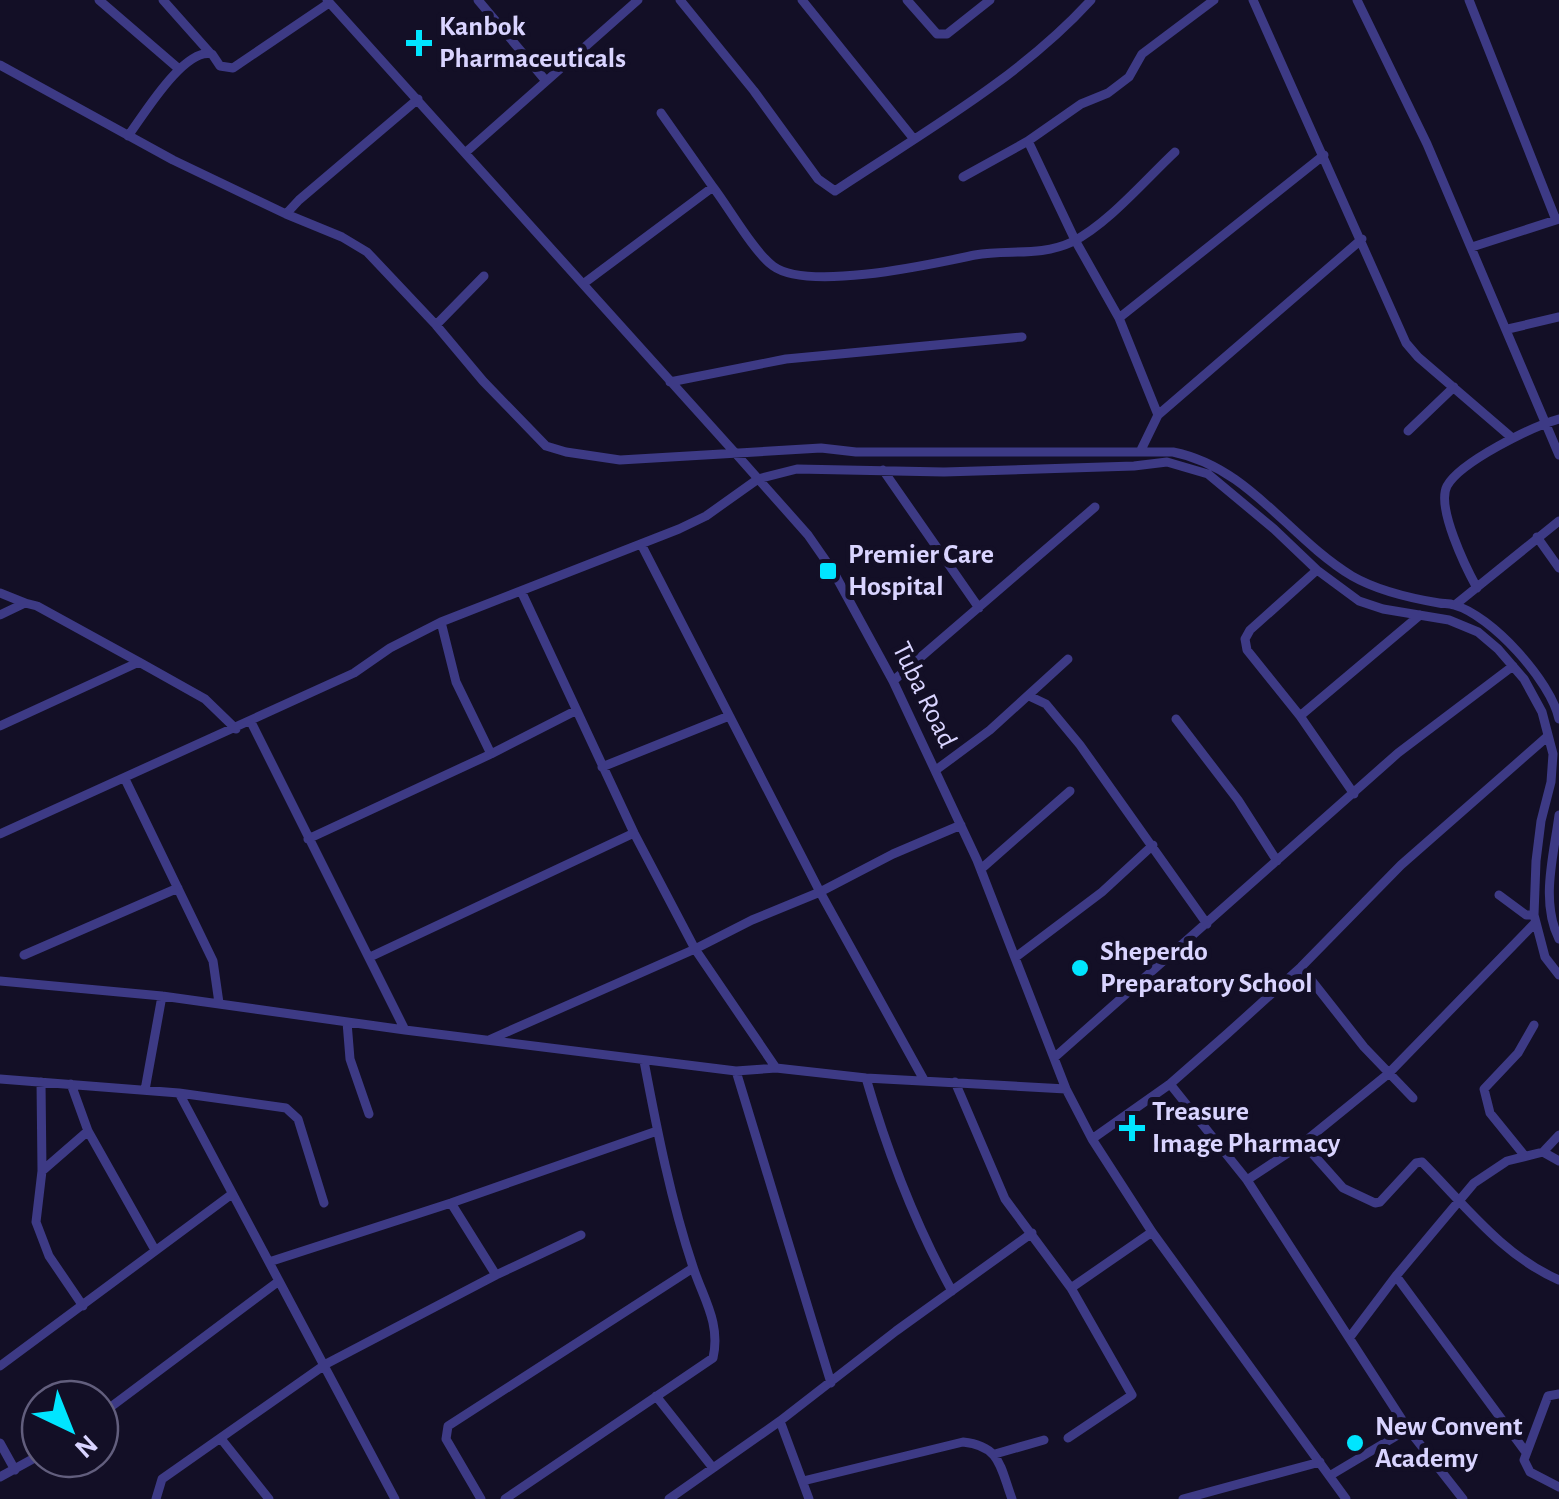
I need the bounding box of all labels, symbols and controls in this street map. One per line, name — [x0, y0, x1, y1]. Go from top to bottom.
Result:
place label: Kanbok Pharmaceuticals — [439, 13, 626, 73]
marker: Kanbok Pharmaceuticals — [408, 32, 430, 54]
place label: Premier Care Hospital — [848, 541, 994, 601]
marker: Premier Care Hospital — [817, 560, 839, 582]
street label: Tuba Road — [887, 638, 961, 752]
place label: Sheperdo Preparatory School — [1100, 938, 1313, 998]
marker: Sheperdo Preparatory School — [1069, 957, 1091, 979]
place label: Treasure Image Pharmacy — [1152, 1098, 1341, 1158]
marker: Treasure Image Pharmacy — [1121, 1117, 1143, 1139]
north arrow — [20, 1379, 120, 1479]
place label: New Convent Academy — [1375, 1413, 1523, 1473]
text: N — [69, 1429, 102, 1463]
marker: New Convent Academy — [1344, 1432, 1366, 1454]

